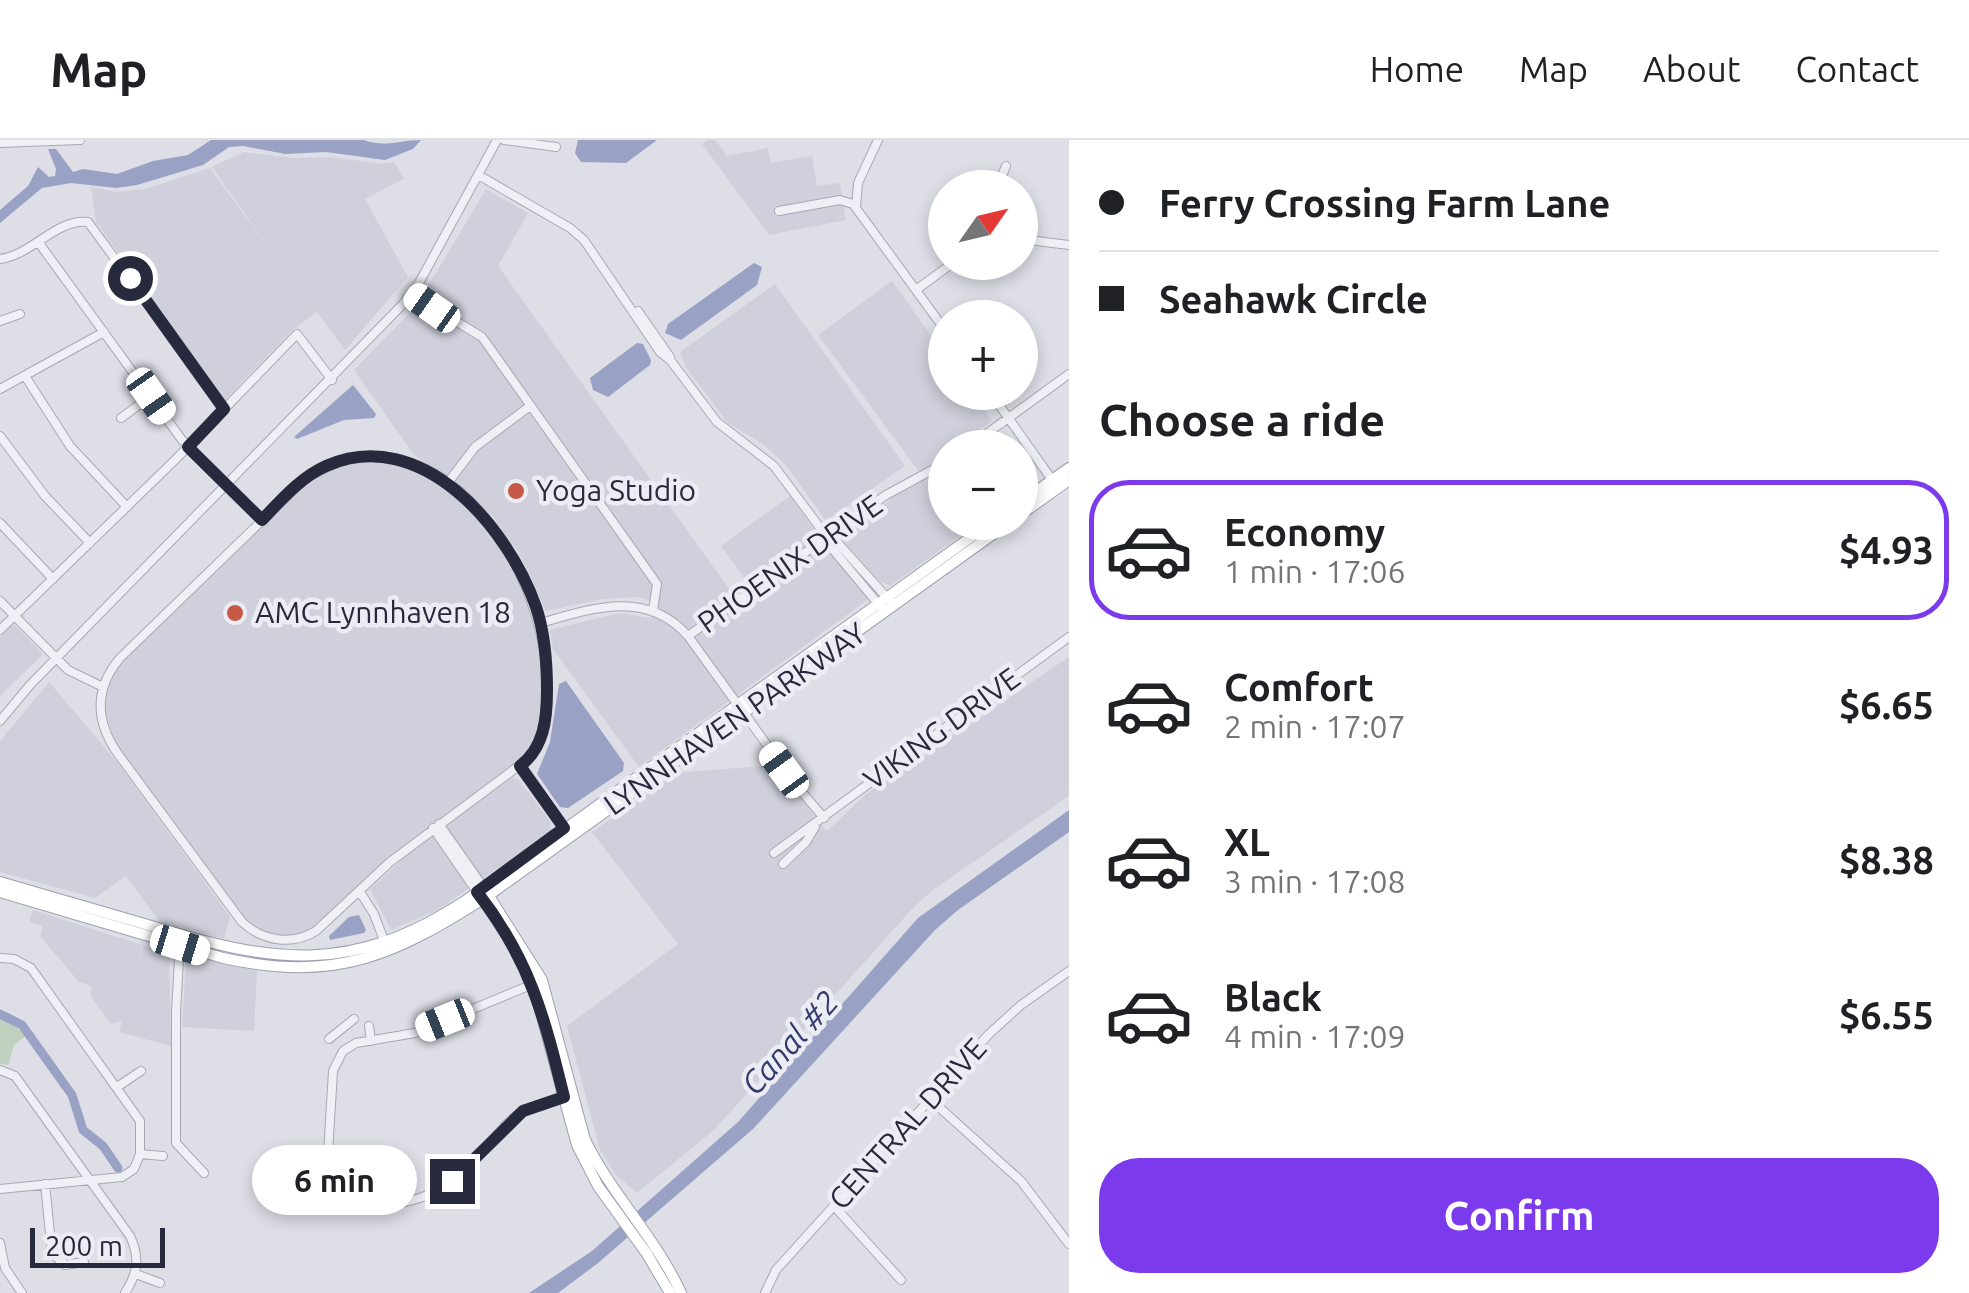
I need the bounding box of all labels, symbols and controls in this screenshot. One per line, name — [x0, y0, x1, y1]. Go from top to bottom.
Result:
text: Map — [50, 42, 148, 96]
text: Home — [1370, 49, 1464, 89]
text: Map — [1519, 49, 1588, 89]
text: About — [1643, 49, 1740, 89]
text: Contact — [1795, 49, 1919, 89]
north arrow — [928, 170, 1038, 280]
map controls — [928, 170, 1038, 540]
text: Ferry Crossing Farm Lane — [1159, 182, 1610, 224]
route start — [108, 256, 153, 301]
text: Seahawk Circle — [1159, 278, 1428, 320]
car — [399, 279, 465, 337]
button: + — [928, 300, 1038, 410]
car — [122, 363, 180, 429]
text: Choose a ride — [1099, 394, 1385, 445]
button: − — [928, 430, 1038, 540]
place label: Yoga Studio — [536, 473, 696, 507]
marker: Yoga Studio — [505, 480, 527, 502]
street label: PHOENIX DRIVE — [691, 487, 888, 639]
icon: car — [1104, 505, 1194, 595]
text: Economy — [1224, 511, 1385, 553]
text: $4.93 — [1839, 529, 1934, 571]
text: 1 min · 17:06 — [1224, 553, 1406, 589]
place label: AMC Lynnhaven 18 — [255, 595, 511, 629]
marker: AMC Lynnhaven 18 — [224, 602, 246, 624]
street label: LYNNHAVEN PARKWAY — [597, 615, 872, 821]
street label: VIKING DRIVE — [857, 660, 1026, 796]
icon: car — [1104, 660, 1194, 750]
text: Comfort — [1224, 666, 1374, 708]
text: $6.65 — [1839, 684, 1934, 726]
text: 2 min · 17:07 — [1224, 708, 1406, 744]
car — [754, 737, 814, 803]
icon: car — [1104, 815, 1194, 905]
text: XL — [1224, 821, 1270, 863]
text: $8.38 — [1839, 839, 1934, 881]
text: 3 min · 17:08 — [1224, 863, 1406, 899]
car — [147, 922, 213, 968]
icon: car — [1104, 970, 1194, 1060]
text: Black — [1224, 976, 1322, 1018]
water label: Canal #2 — [734, 983, 845, 1101]
text: $6.55 — [1839, 994, 1934, 1036]
car — [412, 995, 478, 1045]
text: 4 min · 17:09 — [1224, 1018, 1406, 1054]
street label: CENTRAL DRIVE — [822, 1031, 993, 1216]
callout: 6 min — [252, 1146, 417, 1216]
button: Confirm — [1099, 1158, 1939, 1273]
route end — [430, 1159, 475, 1204]
text: 6 min — [294, 1162, 375, 1198]
scale bar — [30, 1223, 165, 1268]
text: 200 m — [45, 1230, 123, 1261]

